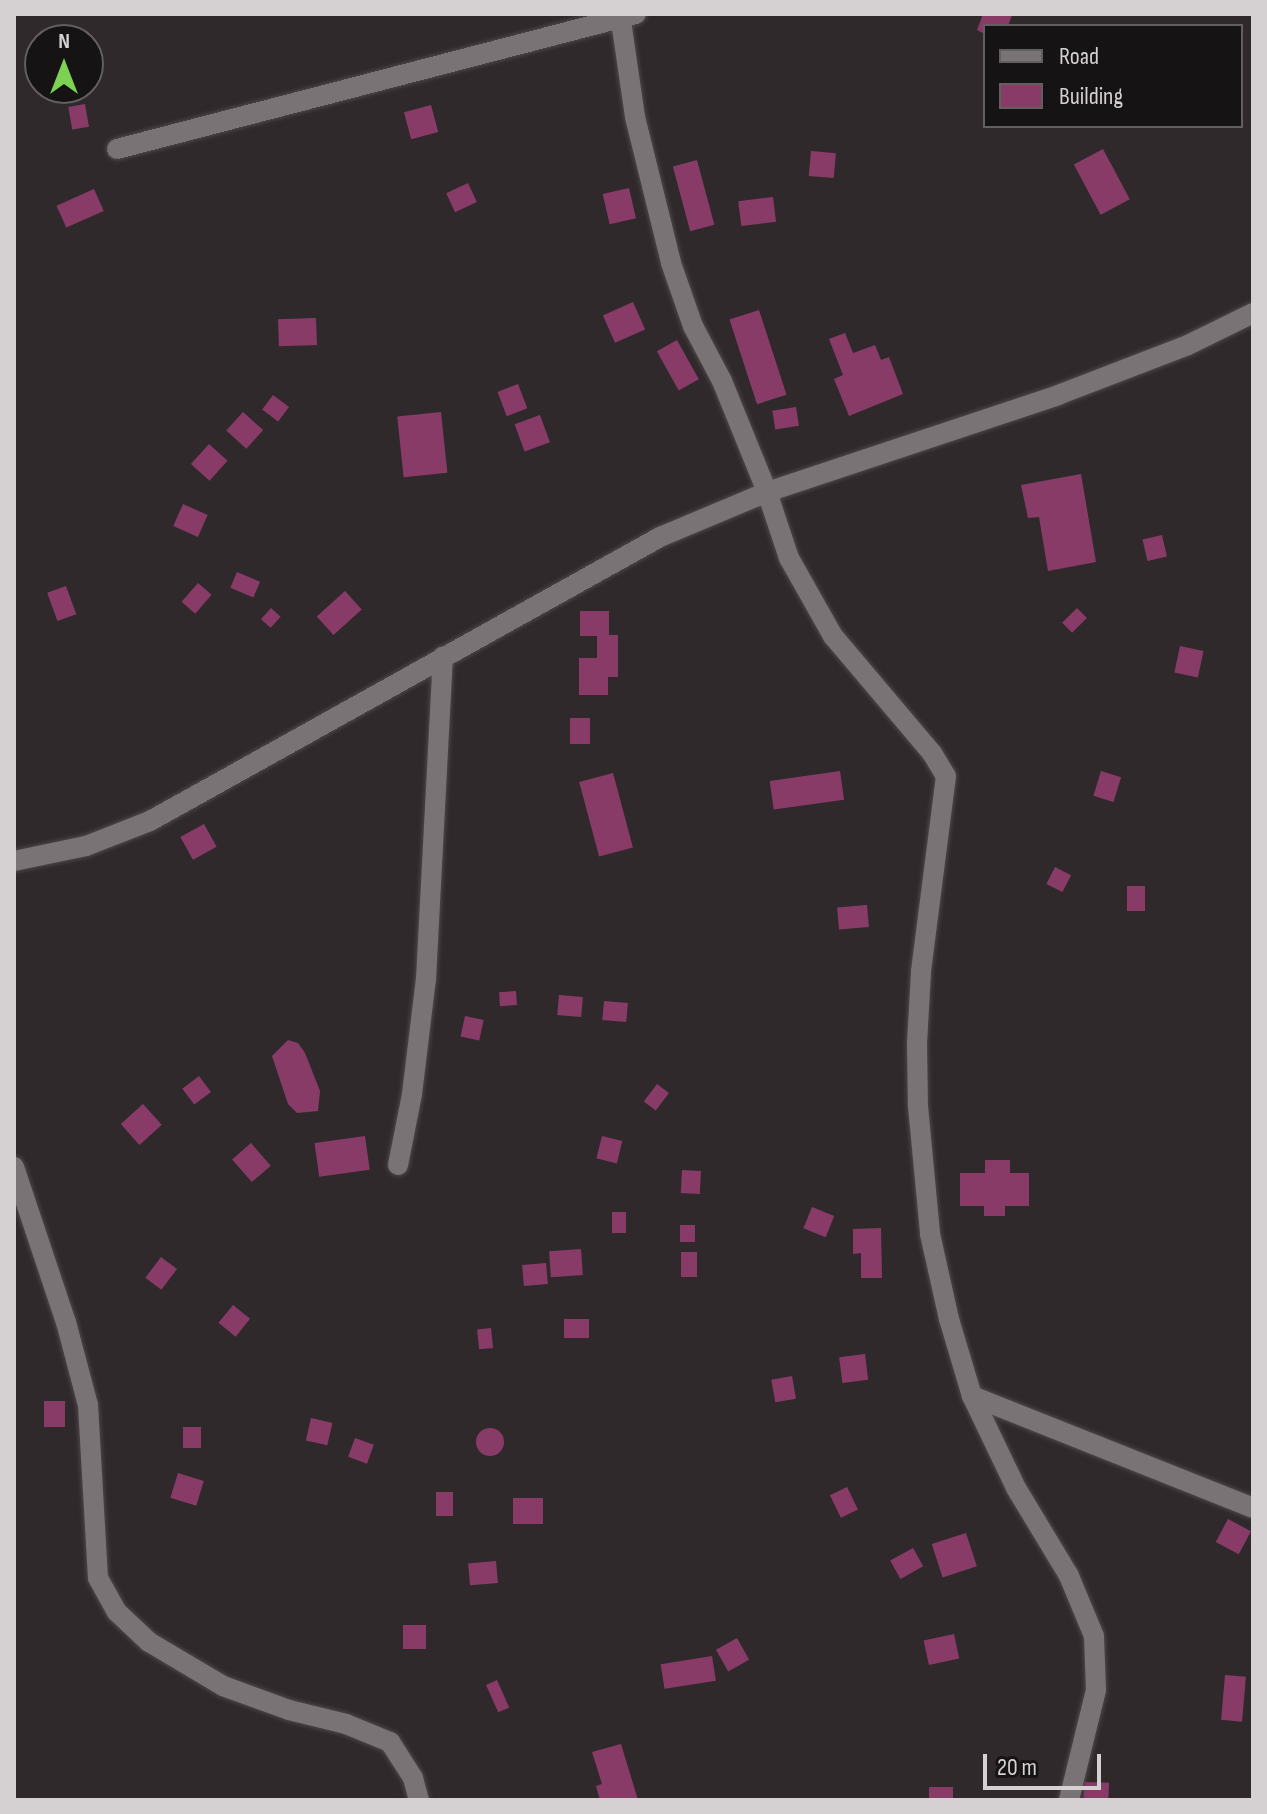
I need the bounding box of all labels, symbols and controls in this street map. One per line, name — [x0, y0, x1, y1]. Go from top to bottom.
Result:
north arrow — [24, 24, 104, 104]
legend — [983, 24, 1243, 128]
text: N — [58, 28, 70, 55]
text: Road — [1059, 42, 1099, 71]
text: Building — [1059, 82, 1123, 111]
scale bar — [987, 1738, 1105, 1788]
text: 20 m — [997, 1753, 1037, 1782]

